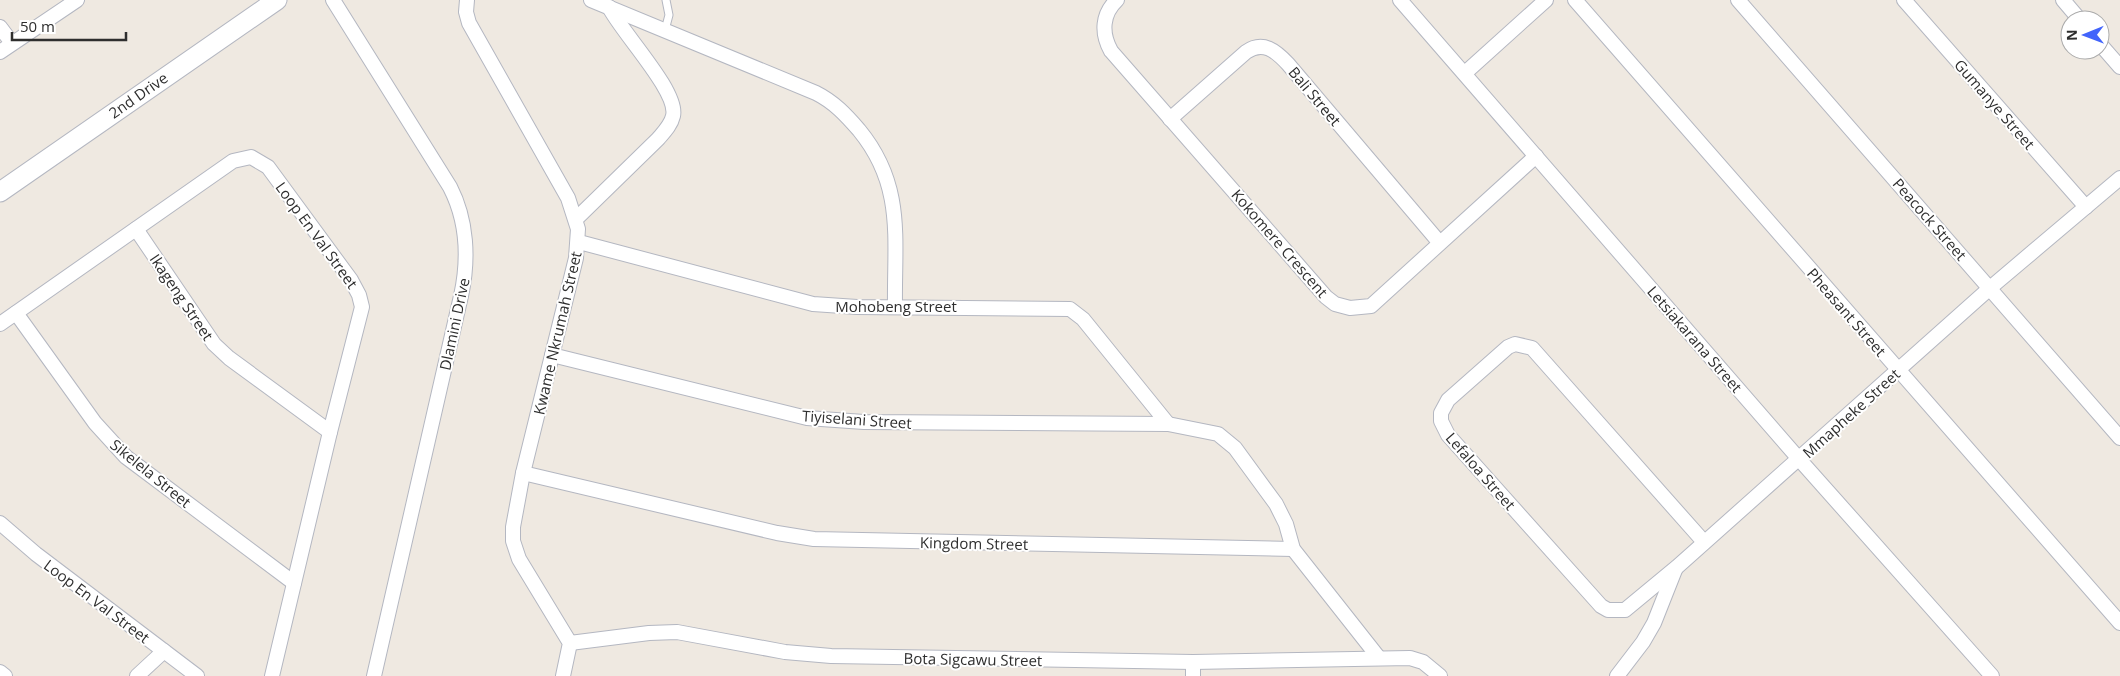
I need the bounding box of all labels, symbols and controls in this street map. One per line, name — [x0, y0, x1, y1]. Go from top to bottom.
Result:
scale bar — [12, 10, 126, 42]
north arrow — [2060, 10, 2110, 60]
text: 50 m — [20, 16, 55, 36]
text: N — [2062, 29, 2081, 41]
street label: Gumanye Street — [1950, 55, 2040, 153]
street label: Bali Street — [1284, 62, 1346, 130]
street label: 2nd Drive — [105, 67, 171, 123]
street label: Peacock Street — [1889, 174, 1971, 264]
street label: Loop En Val Street — [272, 178, 362, 292]
street label: Kokomere Crescent — [1227, 185, 1333, 301]
street label: Kwame Nkrumah Street — [528, 249, 586, 417]
street label: Ikageng Street — [146, 250, 218, 344]
street label: Pheasant Street — [1803, 264, 1891, 360]
street label: Dlamini Drive — [434, 276, 474, 372]
street label: Letsiakarana Street — [1643, 282, 1747, 396]
street label: Mohobeng Street — [835, 296, 957, 316]
street label: Mmapheke Street — [1798, 364, 1904, 462]
street label: Tiyiselani Street — [802, 405, 912, 433]
street label: Lefaloa Street — [1442, 428, 1520, 514]
street label: Sikelela Street — [106, 434, 196, 512]
street label: Kingdom Street — [920, 532, 1028, 554]
street label: Loop En Val Street — [40, 555, 154, 647]
street label: Bota Sigcawu Street — [904, 648, 1042, 670]

